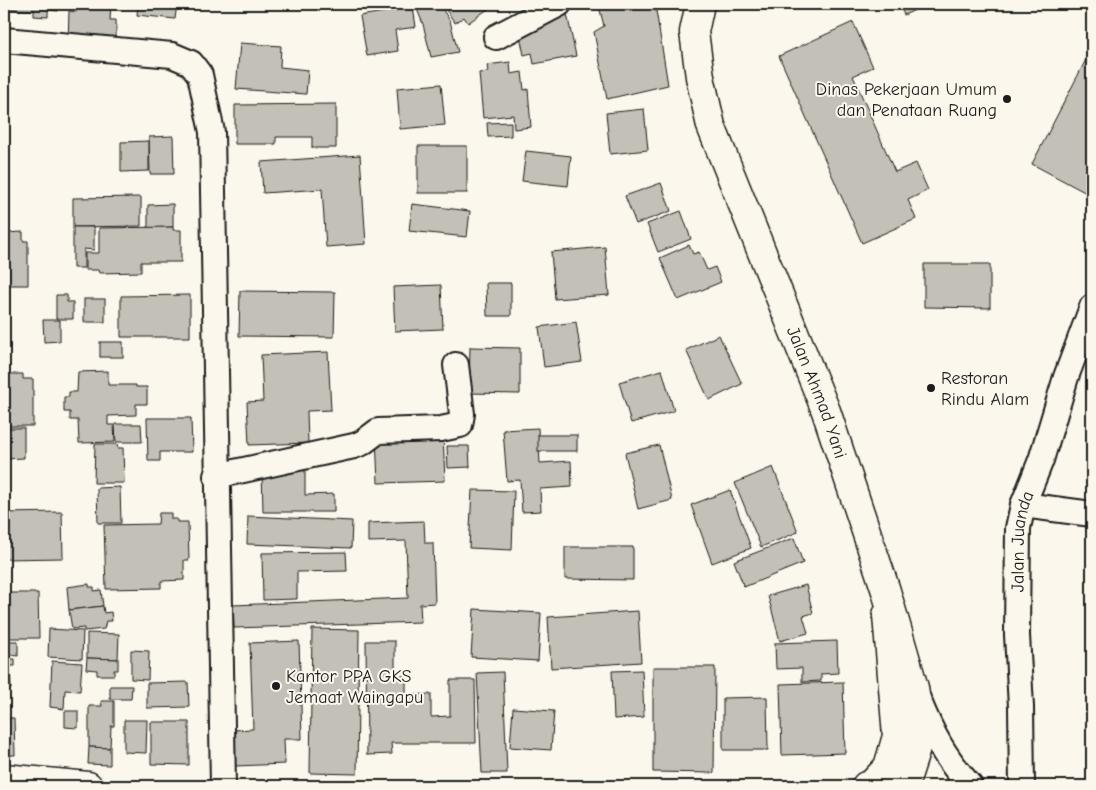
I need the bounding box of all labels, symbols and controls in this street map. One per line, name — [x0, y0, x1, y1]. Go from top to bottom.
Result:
place label: Dinas Pekerjaan Umum dan Penataan Ruang — [816, 79, 997, 121]
marker: Dinas Pekerjaan Umum dan Penataan Ruang — [1001, 93, 1013, 105]
street label: Jalan Ahmad Yani — [782, 323, 851, 461]
place label: Restoran Rindu Alam — [941, 368, 1029, 410]
marker: Restoran Rindu Alam — [925, 382, 937, 394]
street label: Jalan Juanda — [1007, 488, 1039, 592]
place label: Kantor PPA GKS Jemaat Waingapu — [286, 666, 423, 708]
marker: Kantor PPA GKS Jemaat Waingapu — [270, 680, 282, 692]

